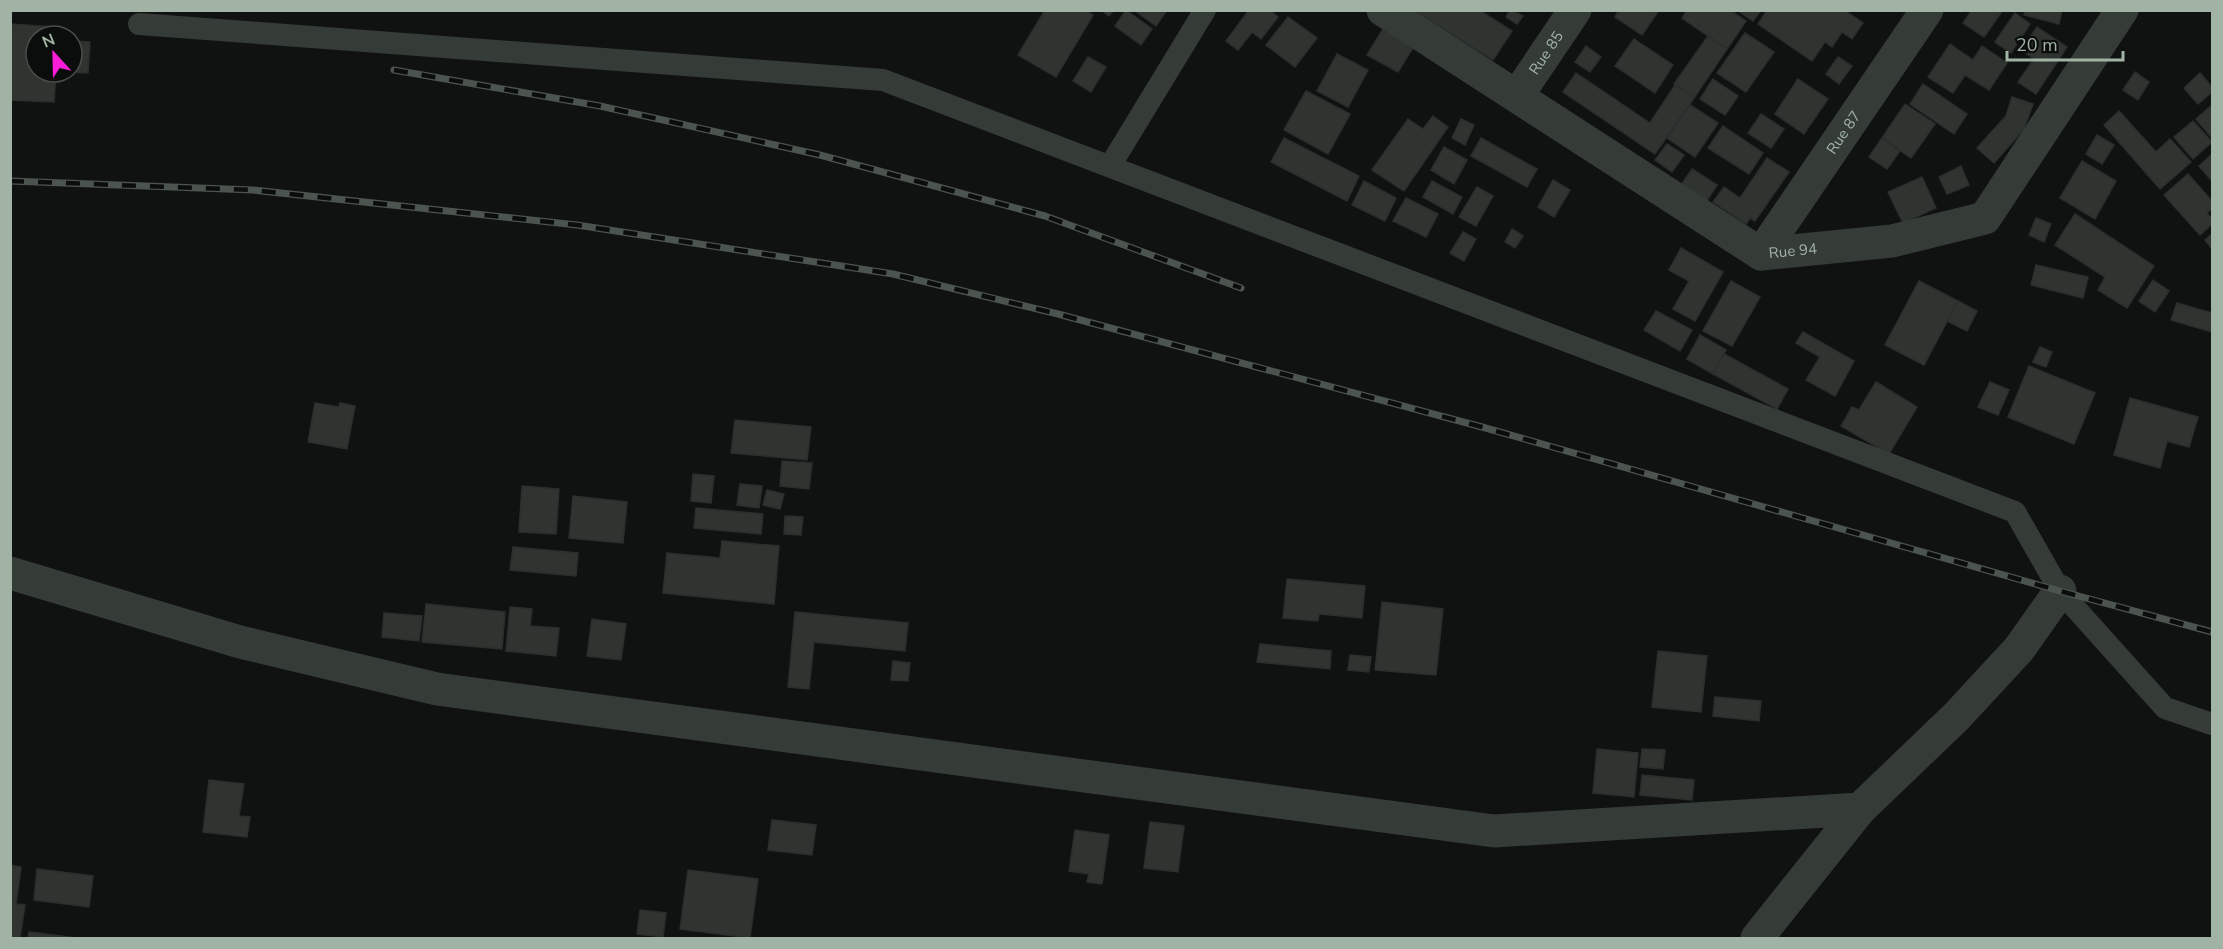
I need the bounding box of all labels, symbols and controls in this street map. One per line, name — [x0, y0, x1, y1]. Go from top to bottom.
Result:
north arrow — [24, 24, 84, 84]
scale bar — [2007, 24, 2122, 62]
street label: Rue 85 — [1524, 27, 1568, 79]
text: N — [39, 29, 58, 53]
text: 20 m — [2016, 33, 2058, 57]
street label: Rue 87 — [1822, 107, 1866, 158]
street label: Rue 94 — [1768, 238, 1818, 263]

